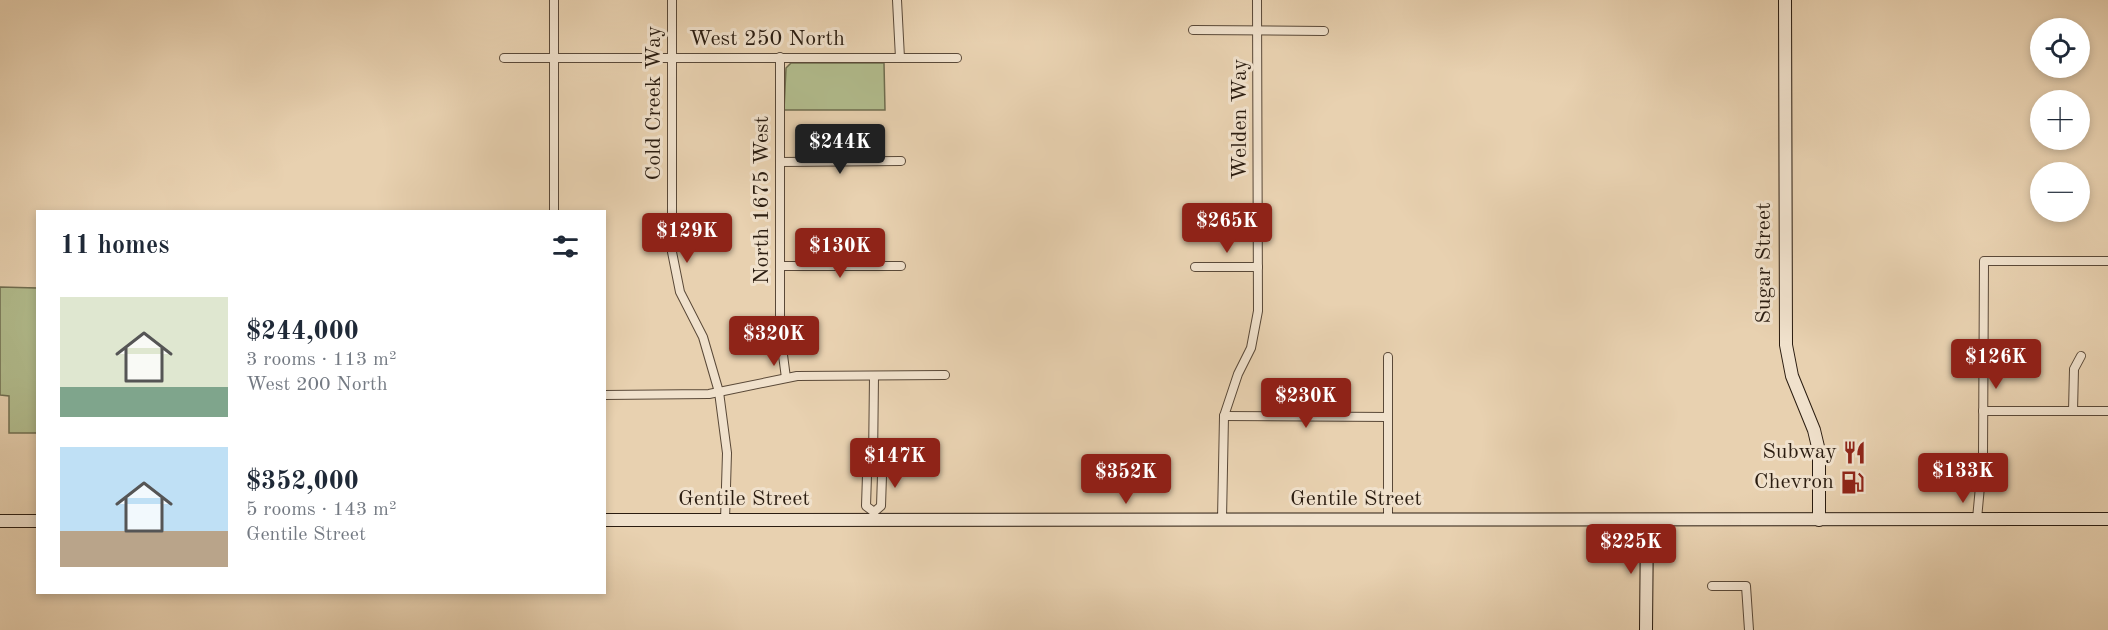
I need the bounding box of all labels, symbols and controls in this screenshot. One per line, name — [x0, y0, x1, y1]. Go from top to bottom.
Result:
map controls — [2030, 18, 2090, 222]
button: locate — [2030, 18, 2090, 78]
street label: Cold Creek Way — [643, 25, 665, 180]
street label: West 250 North — [689, 28, 845, 50]
street label: Welden Way — [1229, 58, 1251, 180]
button: + — [2030, 90, 2090, 150]
street label: North 1675 West — [751, 116, 773, 284]
pin: $244K — [798, 124, 882, 175]
text: $244K — [809, 133, 871, 153]
button: − — [2030, 162, 2090, 222]
street label: Sugar Street — [1753, 202, 1775, 324]
pin: $265K — [1185, 203, 1269, 254]
text: $265K — [1196, 212, 1258, 232]
pin: $129K — [645, 213, 729, 264]
text: $129K — [656, 222, 718, 242]
pin: $130K — [798, 228, 882, 279]
icon: filters — [549, 230, 582, 263]
text: 11 homes — [60, 233, 169, 259]
text: $130K — [809, 237, 871, 257]
pin: $320K — [732, 316, 816, 367]
text: $244,000 — [246, 319, 359, 345]
icon: home — [108, 321, 180, 393]
text: $320K — [743, 325, 805, 345]
pin: $126K — [1954, 339, 2038, 390]
text: $126K — [1965, 348, 2027, 368]
text: 3 rooms · 113 m² — [246, 350, 396, 370]
text: West 200 North — [246, 375, 388, 395]
pin: $230K — [1264, 378, 1348, 429]
text: $230K — [1275, 387, 1337, 407]
pin: $147K — [853, 438, 937, 489]
restaurant icon: Subway — [1842, 439, 1868, 465]
place label: Subway — [1762, 441, 1837, 463]
text: $147K — [864, 447, 926, 467]
pin: $133K — [1921, 453, 2005, 504]
pin: $352K — [1084, 454, 1168, 505]
text: $133K — [1932, 462, 1994, 482]
text: $352K — [1095, 463, 1157, 483]
text: $352,000 — [246, 469, 359, 495]
fuel station icon: Chevron — [1839, 469, 1865, 495]
icon: home — [108, 471, 180, 543]
place label: Chevron — [1754, 471, 1834, 493]
street label: Gentile Street — [678, 488, 810, 510]
street label: Gentile Street — [1290, 488, 1422, 510]
text: 5 rooms · 143 m² — [246, 500, 396, 520]
pin: $225K — [1589, 524, 1673, 575]
text: Gentile Street — [246, 525, 366, 545]
text: $225K — [1600, 533, 1662, 553]

